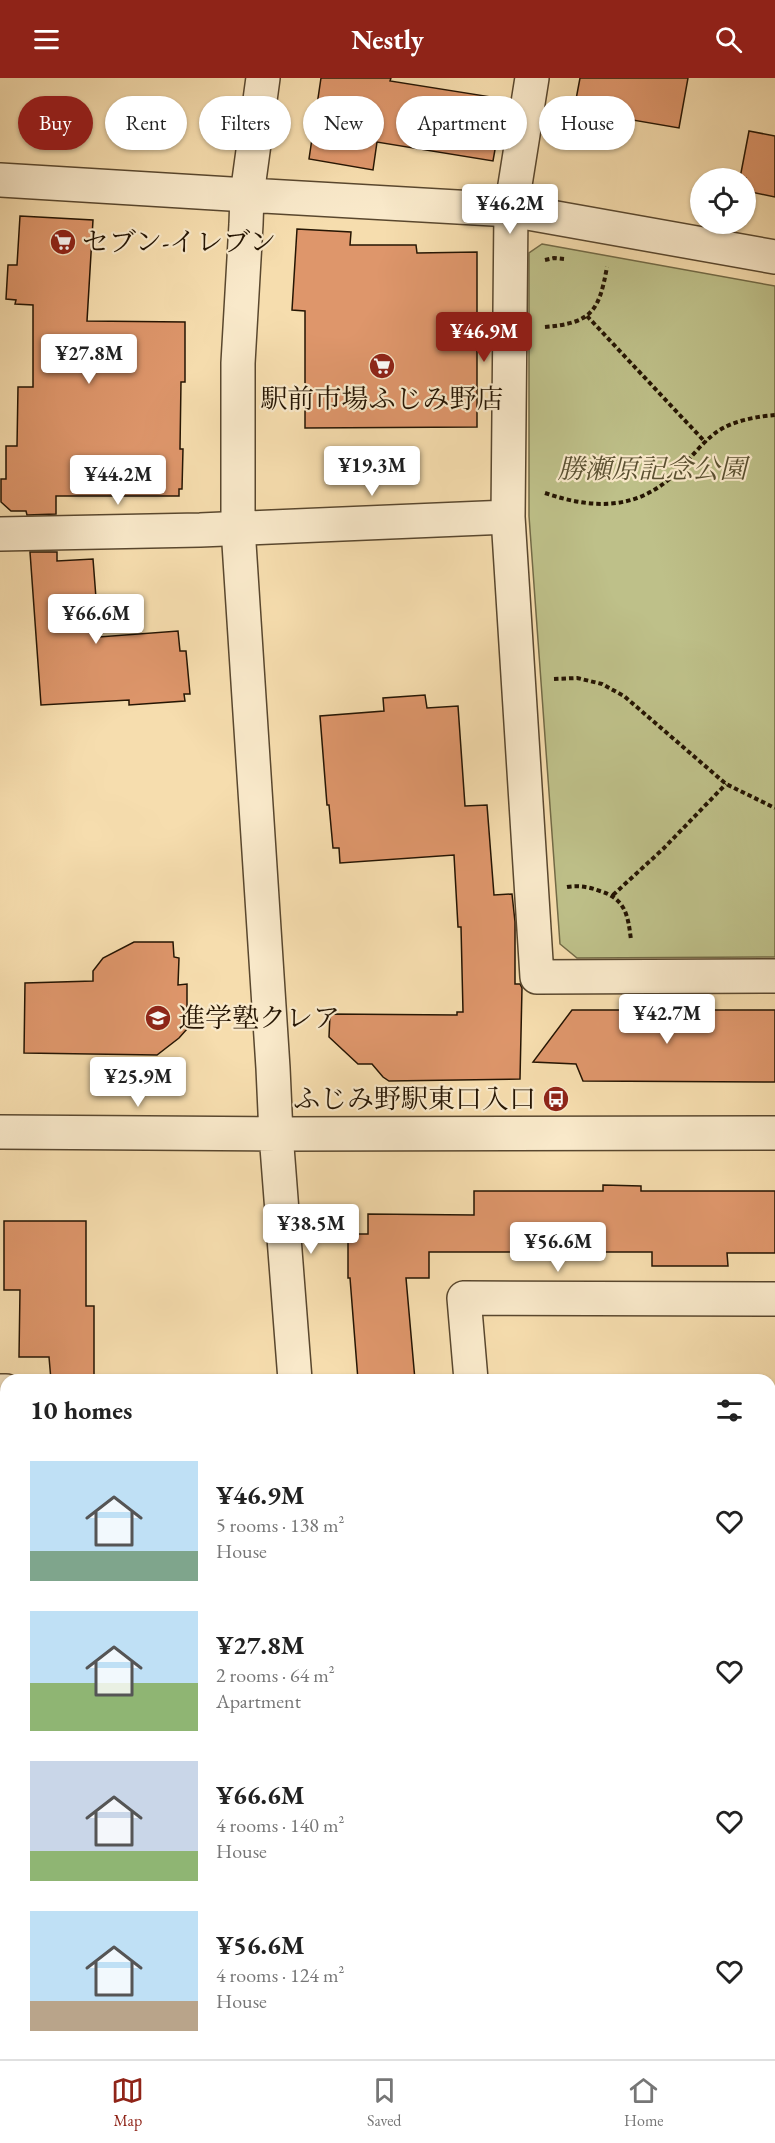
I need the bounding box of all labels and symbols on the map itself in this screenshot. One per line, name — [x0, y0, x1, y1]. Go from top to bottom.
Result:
pin: ¥46.2M — [461, 184, 559, 235]
place label: セブン-イレブン — [82, 224, 276, 259]
supermarket icon: セブン-イレブン — [48, 227, 78, 257]
pin: ¥46.9M — [435, 312, 533, 363]
pin: ¥27.8M — [40, 334, 138, 385]
supermarket icon: 駅前市場ふじみ野店 — [367, 351, 397, 381]
place label: 駅前市場ふじみ野店 — [261, 381, 504, 416]
pin: ¥19.3M — [323, 446, 421, 497]
park label: 勝瀬原記念公園 — [558, 451, 750, 486]
pin: ¥44.2M — [69, 455, 167, 506]
pin: ¥66.6M — [47, 594, 145, 645]
pin: ¥42.7M — [618, 994, 716, 1045]
place label: 進学塾クレア — [178, 1000, 340, 1035]
school or university icon: 進学塾クレア — [143, 1003, 173, 1033]
pin: ¥25.9M — [89, 1057, 187, 1108]
place label: ふじみ野駅東口入口 — [293, 1081, 536, 1116]
bus stop icon: ふじみ野駅東口入口 — [541, 1084, 571, 1114]
pin: ¥38.5M — [262, 1204, 360, 1255]
pin: ¥56.6M — [509, 1222, 607, 1273]

